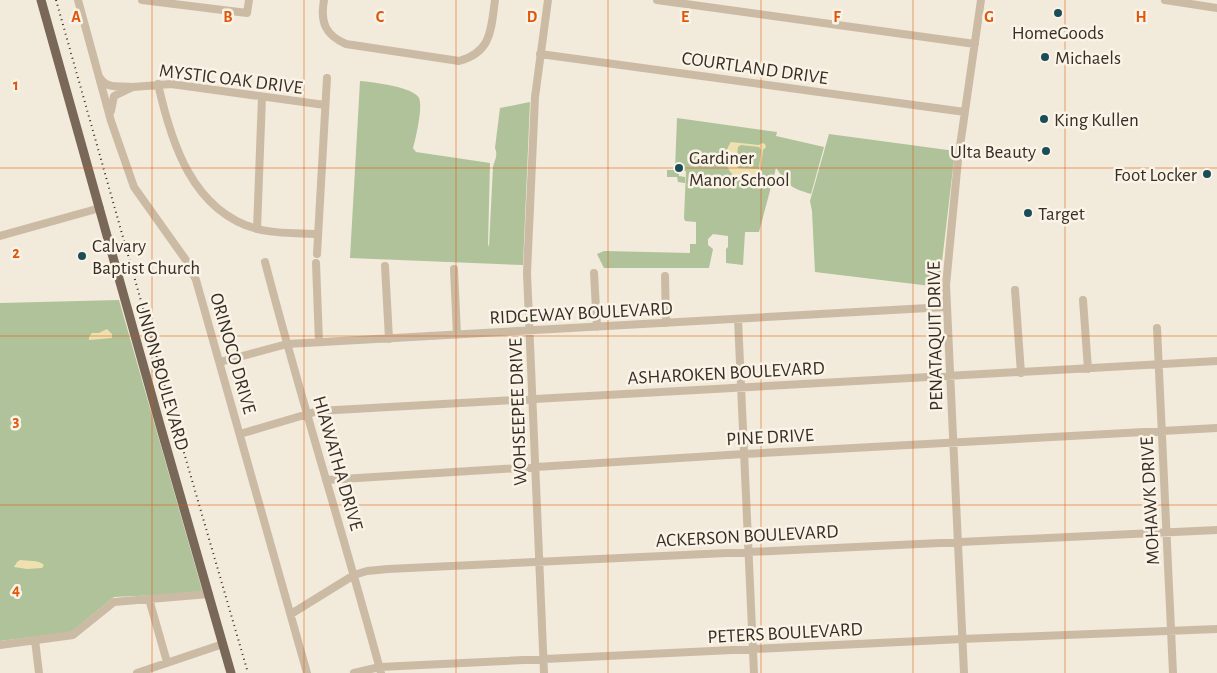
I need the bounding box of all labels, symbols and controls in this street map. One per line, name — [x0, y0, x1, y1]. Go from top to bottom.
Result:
marker: HomeGoods — [1052, 7, 1064, 19]
text: A — [71, 9, 81, 25]
text: B — [223, 9, 233, 25]
text: C — [376, 9, 385, 25]
text: D — [527, 9, 538, 25]
text: E — [681, 9, 689, 25]
text: F — [833, 9, 841, 25]
text: G — [984, 9, 994, 25]
text: H — [1135, 9, 1147, 25]
place label: HomeGoods — [1012, 24, 1104, 43]
street label: COURTLAND DRIVE — [680, 49, 829, 88]
place label: Michaels — [1055, 49, 1121, 68]
marker: Michaels — [1039, 51, 1051, 63]
street label: MYSTIC OAK DRIVE — [158, 61, 304, 98]
text: 1 — [13, 77, 19, 93]
place label: King Kullen — [1054, 111, 1139, 130]
marker: King Kullen — [1038, 113, 1050, 125]
place label: Ulta Beauty — [950, 143, 1036, 162]
marker: Ulta Beauty — [1040, 145, 1052, 157]
place label: Gardiner Manor School — [689, 149, 790, 190]
marker: Gardiner Manor School — [673, 162, 685, 174]
place label: Foot Locker — [1114, 166, 1197, 185]
marker: Foot Locker — [1201, 168, 1213, 180]
place label: Target — [1038, 205, 1085, 224]
marker: Target — [1022, 207, 1034, 219]
place label: Calvary Baptist Church — [92, 237, 200, 278]
text: 2 — [12, 245, 20, 261]
marker: Calvary Baptist Church — [76, 250, 88, 262]
street label: PENATAQUIT DRIVE — [925, 261, 946, 411]
street label: ORINOCO DRIVE — [206, 291, 259, 416]
street label: RIDGEWAY BOULEVARD — [489, 299, 673, 328]
street label: UNION BOULEVARD — [131, 300, 192, 453]
street label: WOHSEEPEE DRIVE — [506, 338, 531, 486]
street label: ASHAROKEN BOULEVARD — [627, 359, 825, 388]
street label: HIAWATHA DRIVE — [309, 394, 366, 533]
text: 3 — [13, 413, 20, 429]
street label: PINE DRIVE — [726, 426, 814, 449]
street label: MOHAWK DRIVE — [1138, 436, 1163, 566]
street label: ACKERSON BOULEVARD — [655, 522, 839, 551]
text: 4 — [12, 582, 20, 598]
street label: PETERS BOULEVARD — [707, 620, 863, 647]

